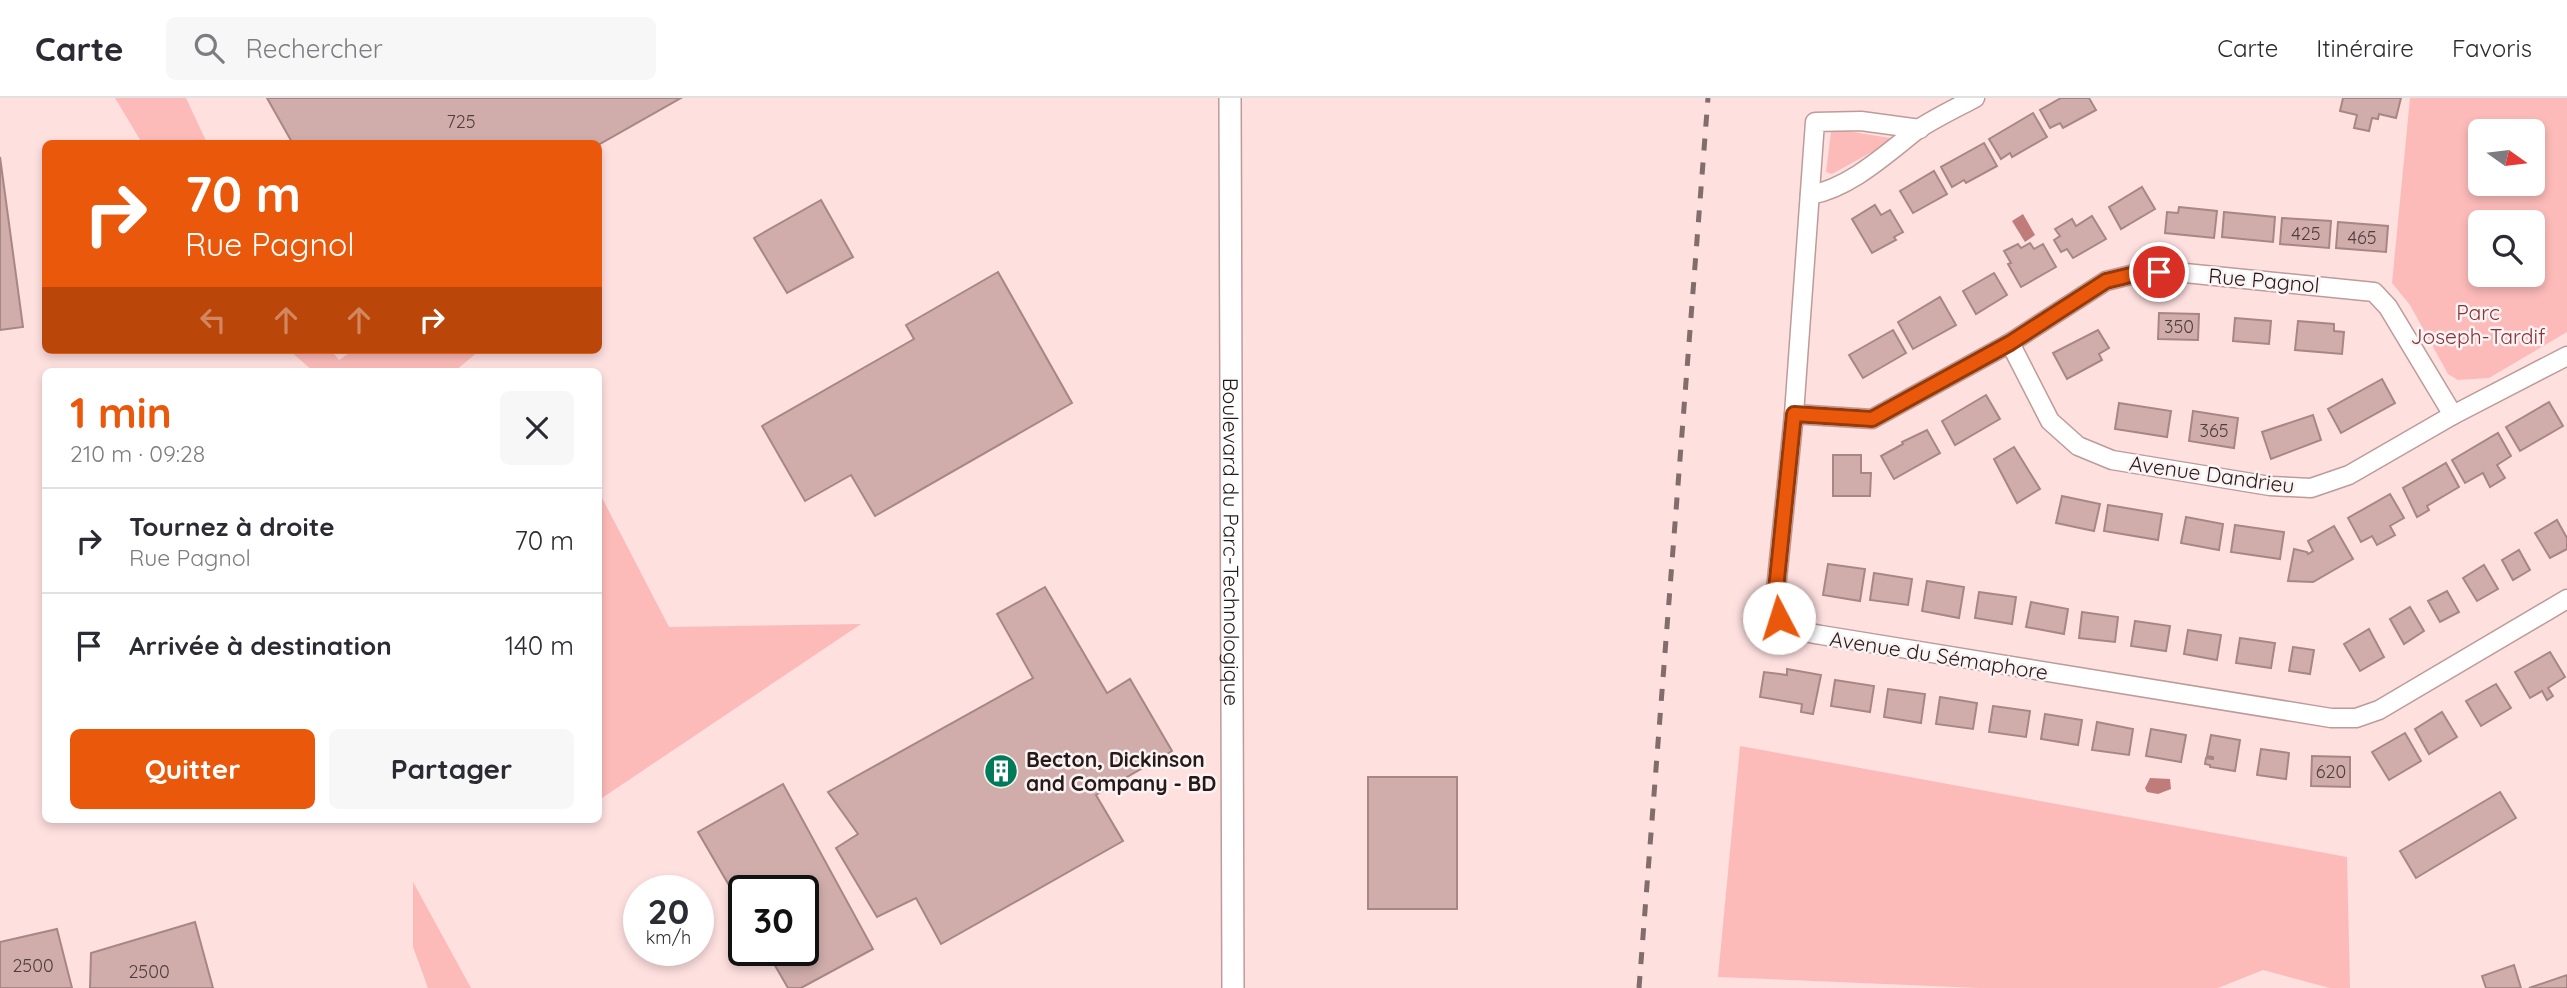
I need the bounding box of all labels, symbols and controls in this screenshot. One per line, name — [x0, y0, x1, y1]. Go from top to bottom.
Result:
search box — [166, 17, 656, 80]
text: Carte — [35, 28, 124, 69]
icon: search — [190, 29, 228, 67]
text: Rechercher — [246, 32, 383, 65]
text: Carte — [2217, 33, 2278, 63]
text: Itinéraire — [2316, 33, 2414, 63]
text: Favoris — [2452, 33, 2532, 63]
house number: 725 — [446, 110, 476, 133]
north arrow — [2468, 119, 2544, 196]
map controls — [2468, 119, 2545, 287]
text: 70 m — [185, 163, 301, 224]
icon: right — [70, 168, 161, 259]
button: search — [2468, 210, 2545, 287]
house number: 425 — [2291, 222, 2321, 245]
text: Rue Pagnol — [185, 224, 355, 264]
house number: 465 — [2348, 226, 2376, 249]
pin — [2129, 242, 2189, 302]
icon: arrive — [2140, 253, 2178, 291]
street label: Rue Pagnol — [2207, 262, 2321, 298]
park label: Parc Joseph-Tardif — [2411, 299, 2546, 349]
icon: left — [194, 301, 232, 339]
icon: ahead — [267, 301, 305, 339]
icon: ahead — [340, 301, 378, 339]
icon: right — [413, 301, 451, 339]
house number: 350 — [2164, 315, 2194, 338]
street label: Boulevard du Parc-Technologique — [1218, 378, 1245, 706]
text: 1 min — [70, 386, 172, 439]
button: close — [500, 391, 574, 465]
house number: 365 — [2200, 419, 2228, 442]
text: 210 m · 09:28 — [70, 439, 205, 468]
street label: Avenue Dandrieu — [2128, 450, 2296, 498]
text: Tournez à droite — [129, 510, 334, 543]
icon: right — [70, 522, 108, 560]
text: 70 m — [514, 524, 574, 557]
text: Rue Pagnol — [129, 543, 251, 572]
position arrow — [1742, 581, 1816, 655]
street label: Avenue du Sémaphore — [1828, 625, 2050, 685]
icon: arrive — [70, 627, 108, 665]
text: Arrivée à destination — [129, 629, 392, 662]
text: 140 m — [505, 629, 574, 662]
button: Quitter — [70, 729, 315, 809]
button: Partager — [329, 729, 574, 809]
place label: Becton, Dickinson and Company - BD — [1026, 746, 1216, 796]
building icon: Becton, Dickinson and Company - BD — [982, 752, 1020, 790]
house number: 620 — [2316, 760, 2346, 783]
speed limit sign: 30 — [728, 875, 819, 966]
text: 20 — [648, 889, 689, 933]
text: km/h — [646, 926, 691, 949]
house number: 2500 — [12, 954, 54, 977]
house number: 2500 — [128, 960, 170, 983]

